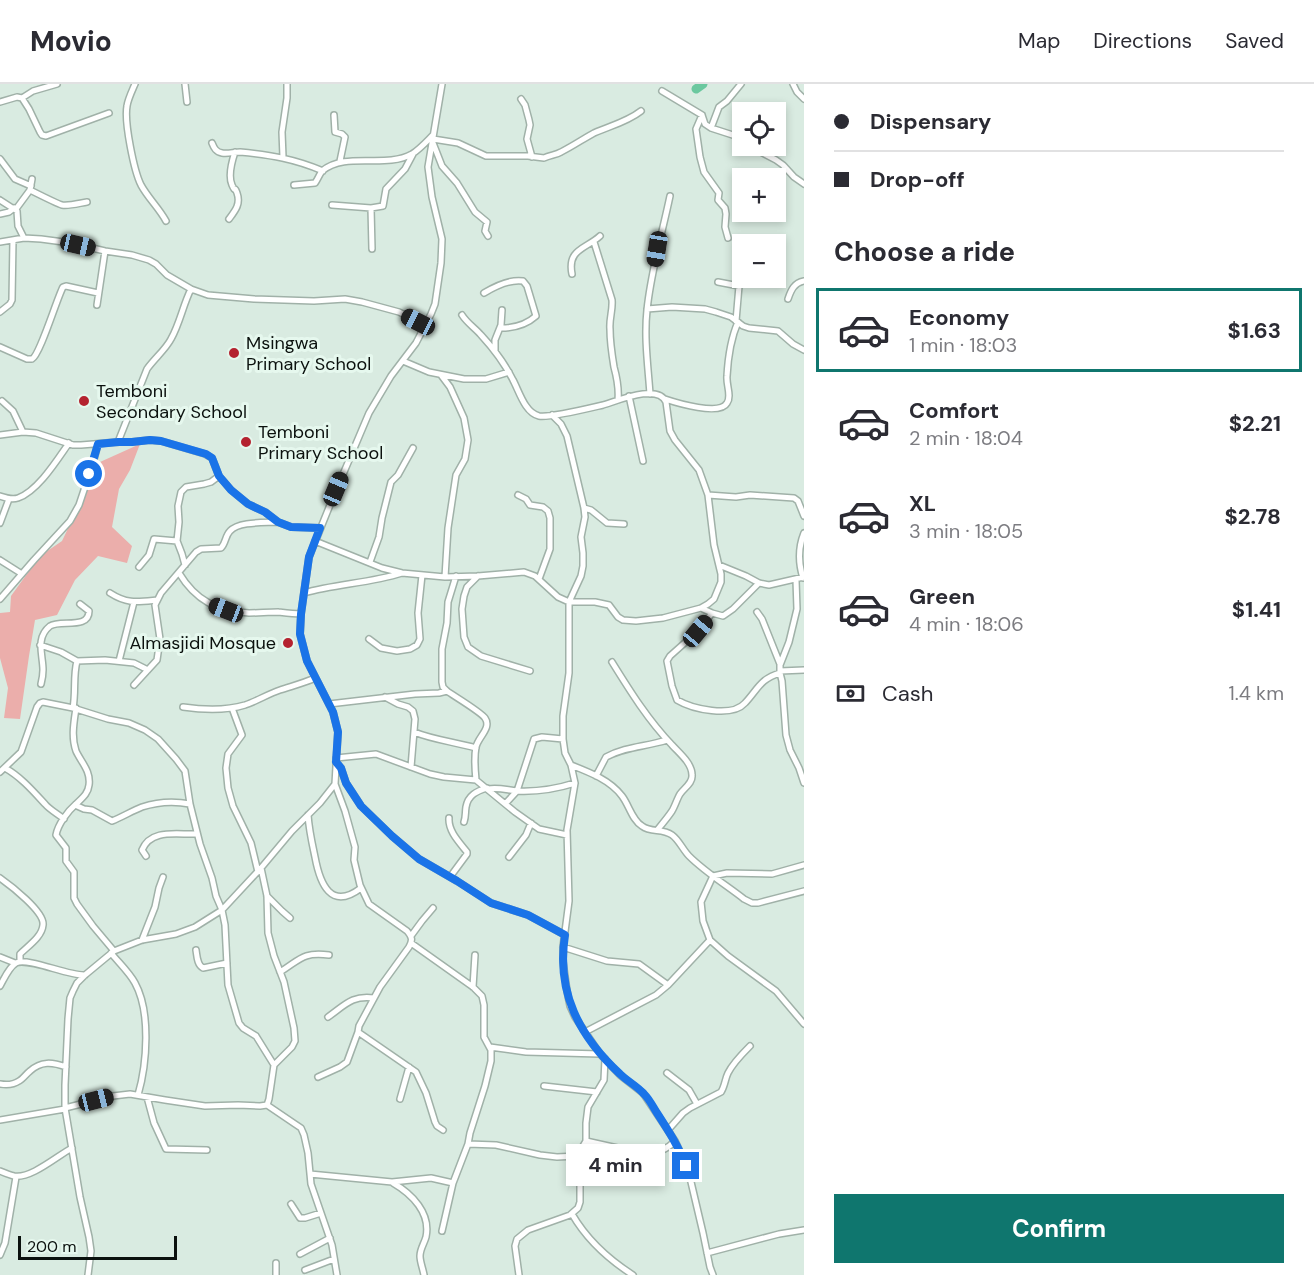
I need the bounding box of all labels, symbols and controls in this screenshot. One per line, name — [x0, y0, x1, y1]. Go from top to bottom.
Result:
text: Movio — [30, 23, 112, 60]
text: Map — [1018, 27, 1060, 55]
text: Directions — [1093, 27, 1192, 55]
text: Saved — [1225, 27, 1284, 55]
map controls — [732, 102, 786, 288]
button: locate — [732, 102, 786, 156]
text: Dispensary — [870, 107, 991, 136]
text: Drop-off — [870, 165, 965, 194]
button: + — [732, 168, 786, 222]
car — [645, 230, 669, 268]
car — [58, 232, 98, 258]
button: − — [732, 234, 786, 288]
text: Choose a ride — [834, 234, 1015, 269]
icon: car — [837, 303, 891, 357]
text: Economy — [909, 303, 1009, 332]
car — [398, 306, 438, 338]
text: $1.63 — [1228, 316, 1281, 345]
place label: Msingwa Primary School — [246, 331, 371, 376]
text: 1 min · 18:03 — [909, 332, 1017, 358]
marker: Msingwa Primary School — [227, 346, 241, 360]
place label: Temboni Secondary School — [96, 379, 247, 424]
marker: Temboni Secondary School — [77, 394, 91, 408]
icon: car — [837, 396, 891, 450]
text: Comfort — [909, 396, 999, 425]
text: $2.21 — [1229, 409, 1281, 438]
place label: Temboni Primary School — [258, 420, 383, 465]
text: 2 min · 18:04 — [909, 425, 1023, 451]
marker: Temboni Primary School — [239, 435, 253, 449]
route start — [75, 460, 102, 487]
car — [321, 469, 351, 509]
icon: car — [837, 489, 891, 543]
text: XL — [909, 489, 936, 518]
text: $2.78 — [1225, 502, 1281, 531]
text: 3 min · 18:05 — [909, 518, 1023, 544]
icon: car — [837, 582, 891, 636]
text: Green — [909, 582, 975, 611]
car — [206, 595, 246, 625]
text: $1.41 — [1232, 595, 1281, 624]
car — [680, 611, 716, 651]
text: 4 min · 18:06 — [909, 611, 1024, 637]
place label: Almasjidi Mosque — [129, 631, 276, 655]
marker: Almasjidi Mosque — [281, 636, 295, 650]
icon: cash — [834, 677, 867, 710]
text: Cash — [882, 679, 933, 708]
text: 1.4 km — [1228, 680, 1284, 706]
car — [76, 1087, 116, 1113]
callout: 4 min — [566, 1145, 665, 1187]
text: 4 min — [588, 1152, 643, 1178]
route end — [672, 1152, 699, 1179]
button: Confirm — [834, 1194, 1284, 1263]
scale bar — [18, 1233, 177, 1260]
text: 200 m — [27, 1236, 76, 1257]

